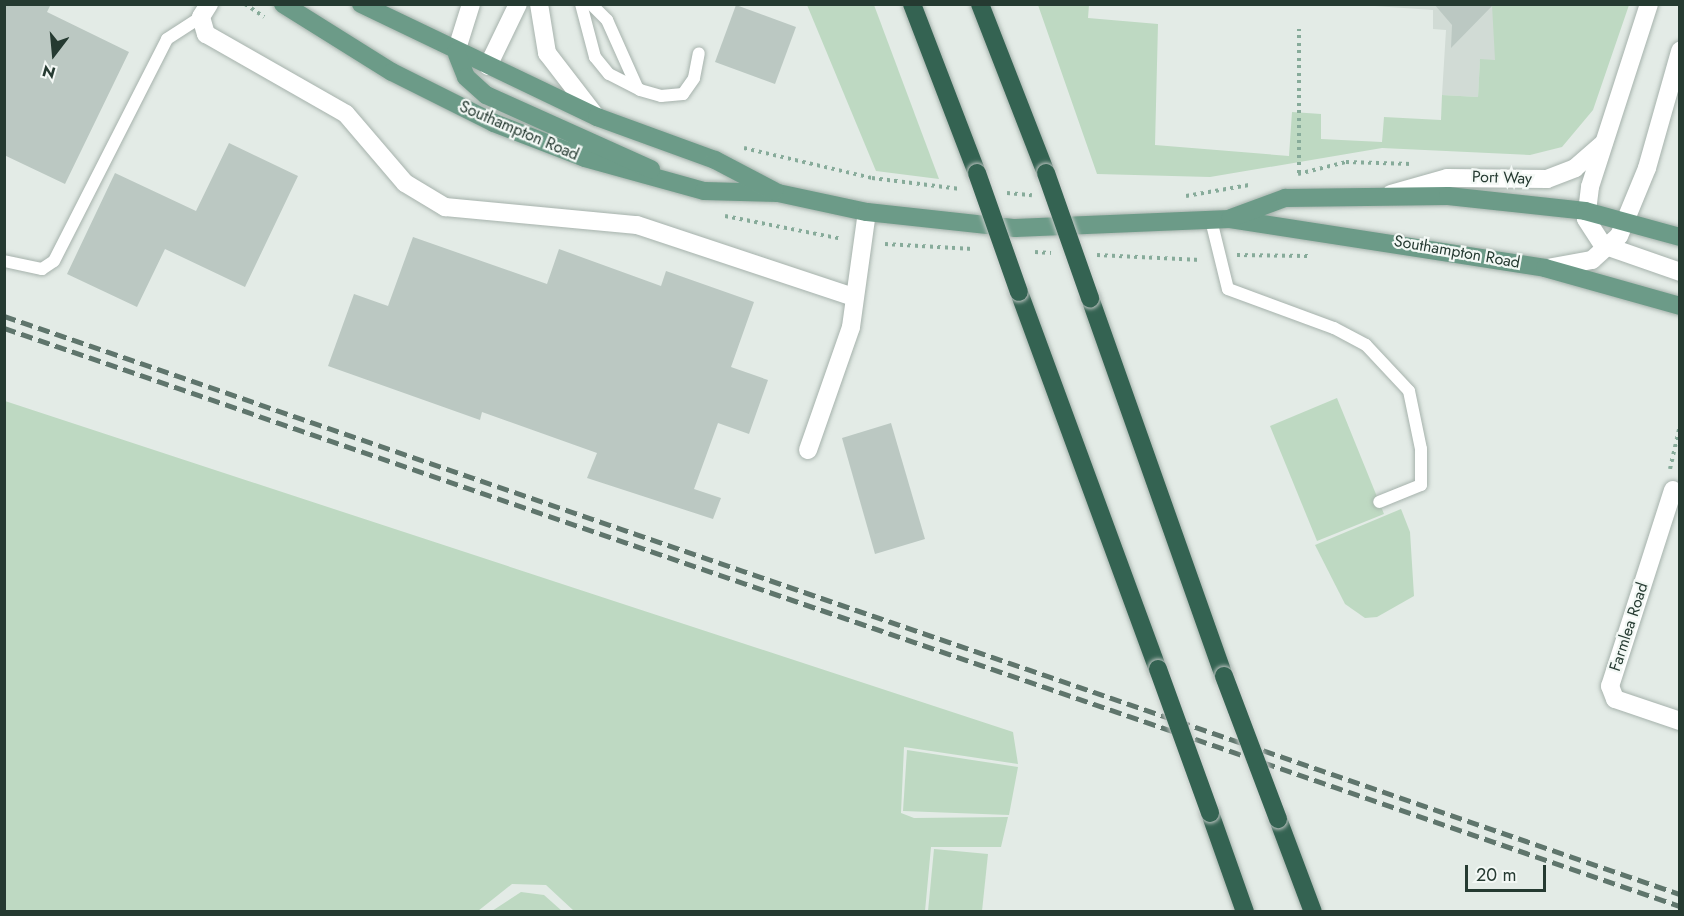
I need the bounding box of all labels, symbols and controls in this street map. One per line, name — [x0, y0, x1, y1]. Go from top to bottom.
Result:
north arrow — [24, 24, 84, 84]
text: N — [40, 59, 58, 85]
street label: Southampton Road — [456, 97, 582, 165]
street label: Port Way — [1472, 167, 1532, 189]
street label: Southampton Road — [1392, 231, 1522, 273]
street label: Farmlea Road — [1606, 580, 1652, 674]
scale bar — [1468, 853, 1549, 891]
text: 20 m — [1476, 862, 1516, 888]

